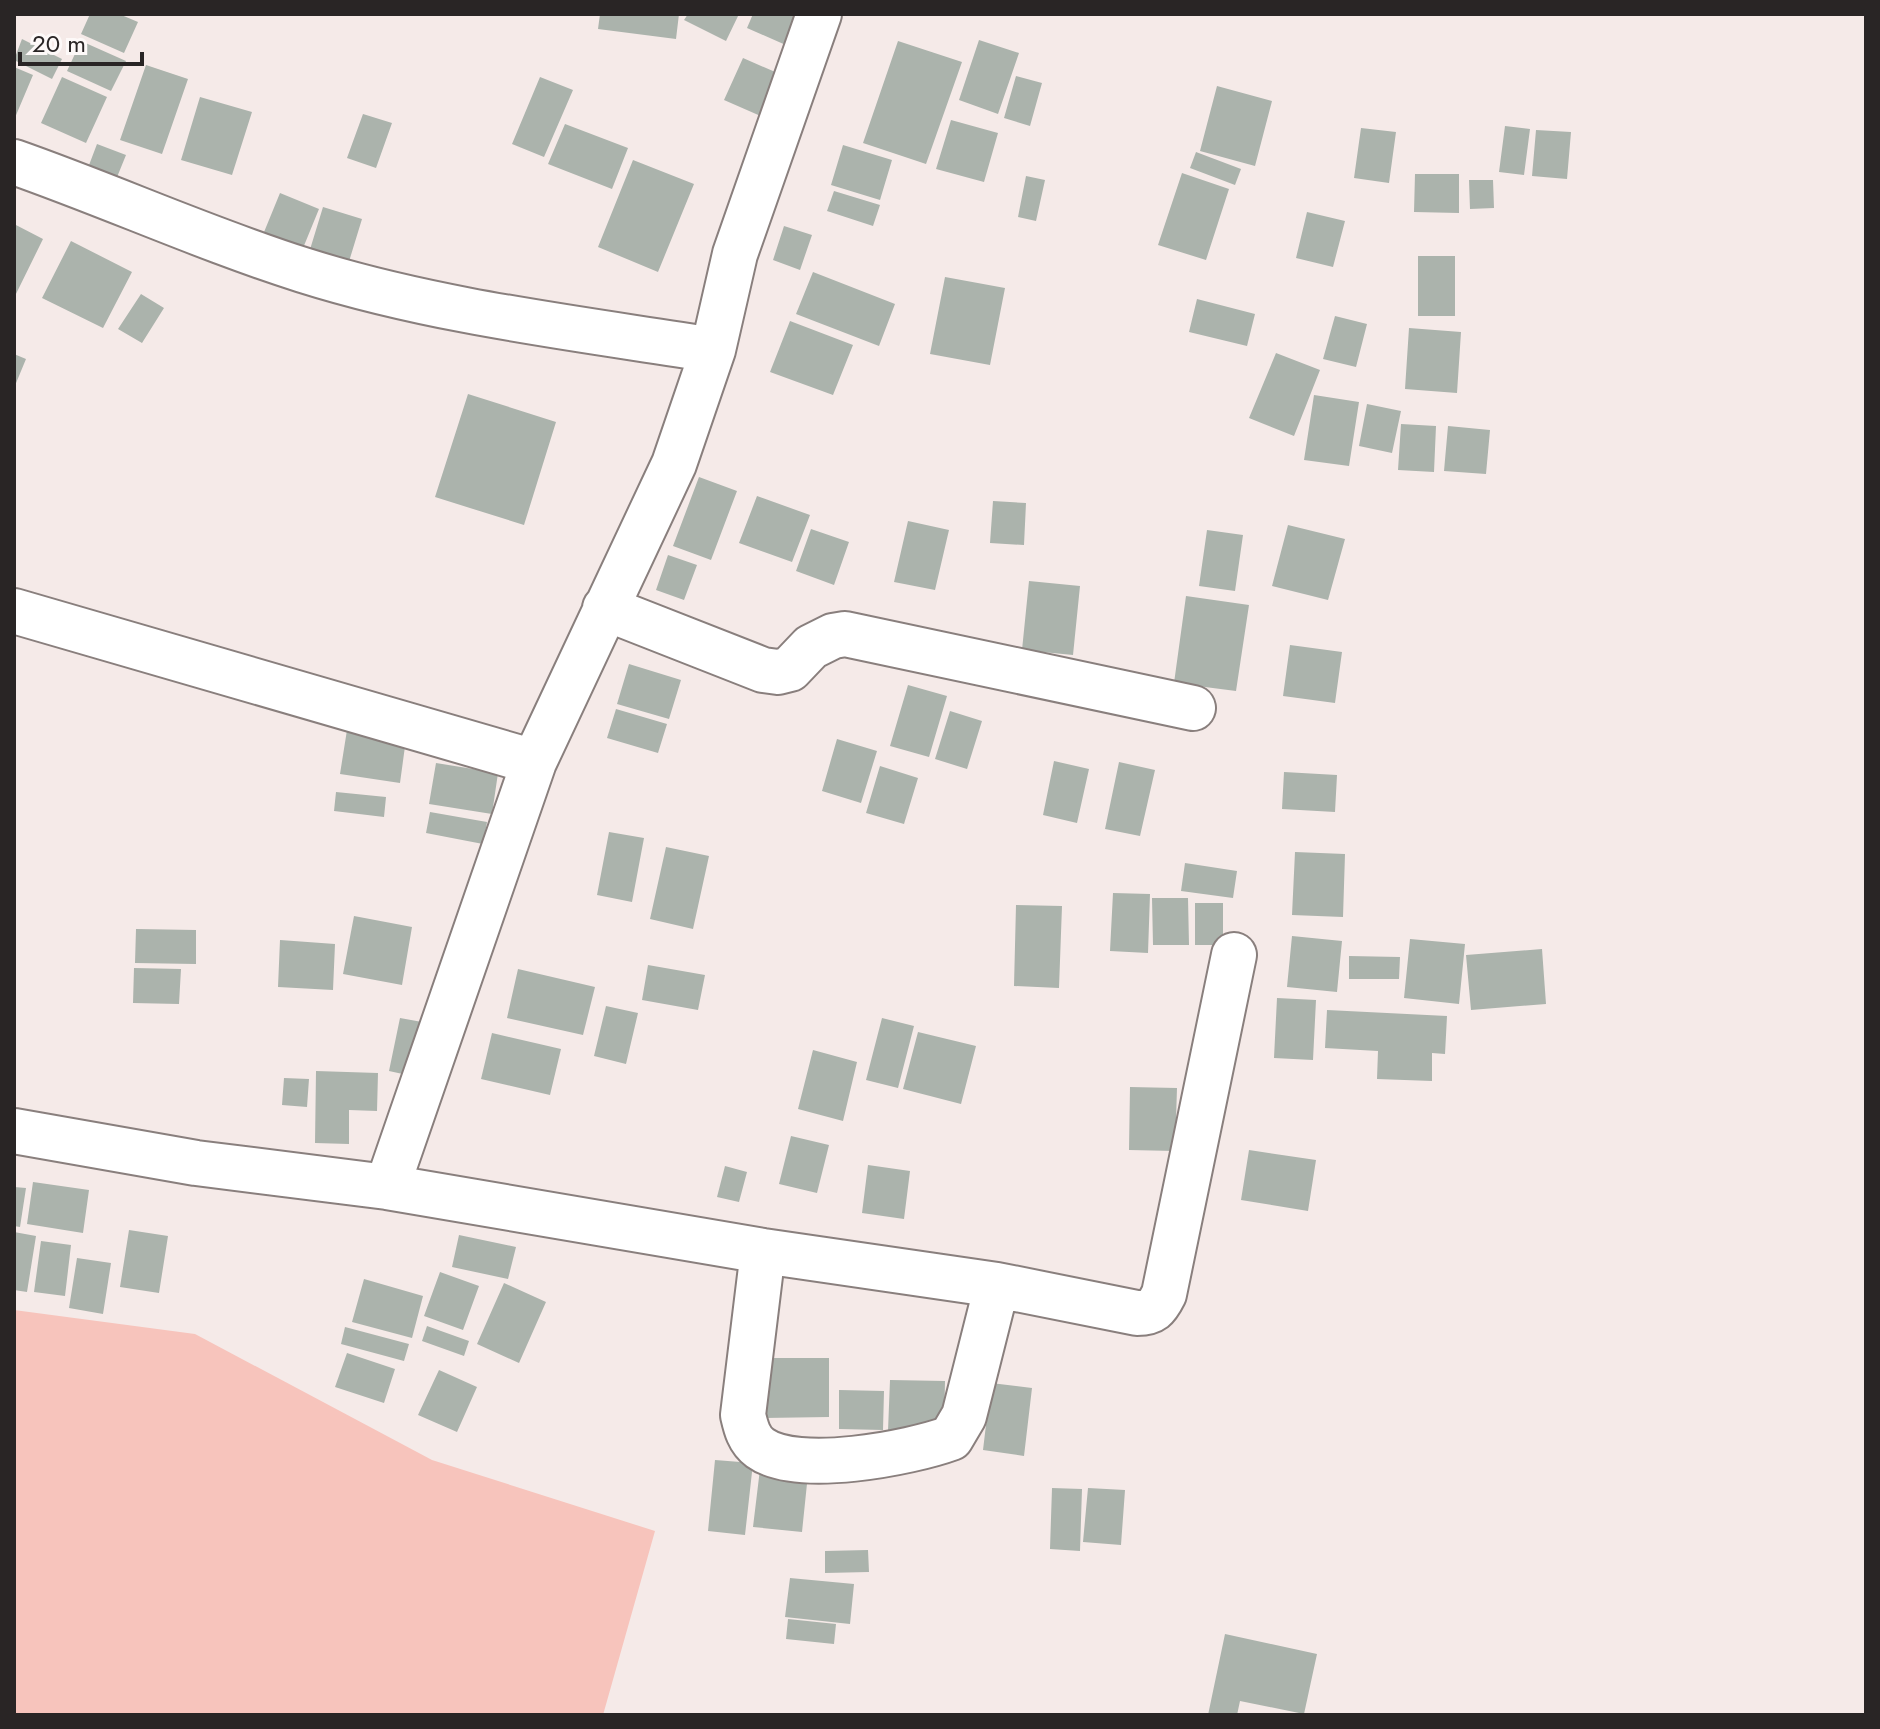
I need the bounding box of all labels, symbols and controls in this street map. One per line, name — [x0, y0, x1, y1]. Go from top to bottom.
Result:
scale bar — [20, 16, 142, 66]
text: 20 m — [32, 26, 86, 61]

